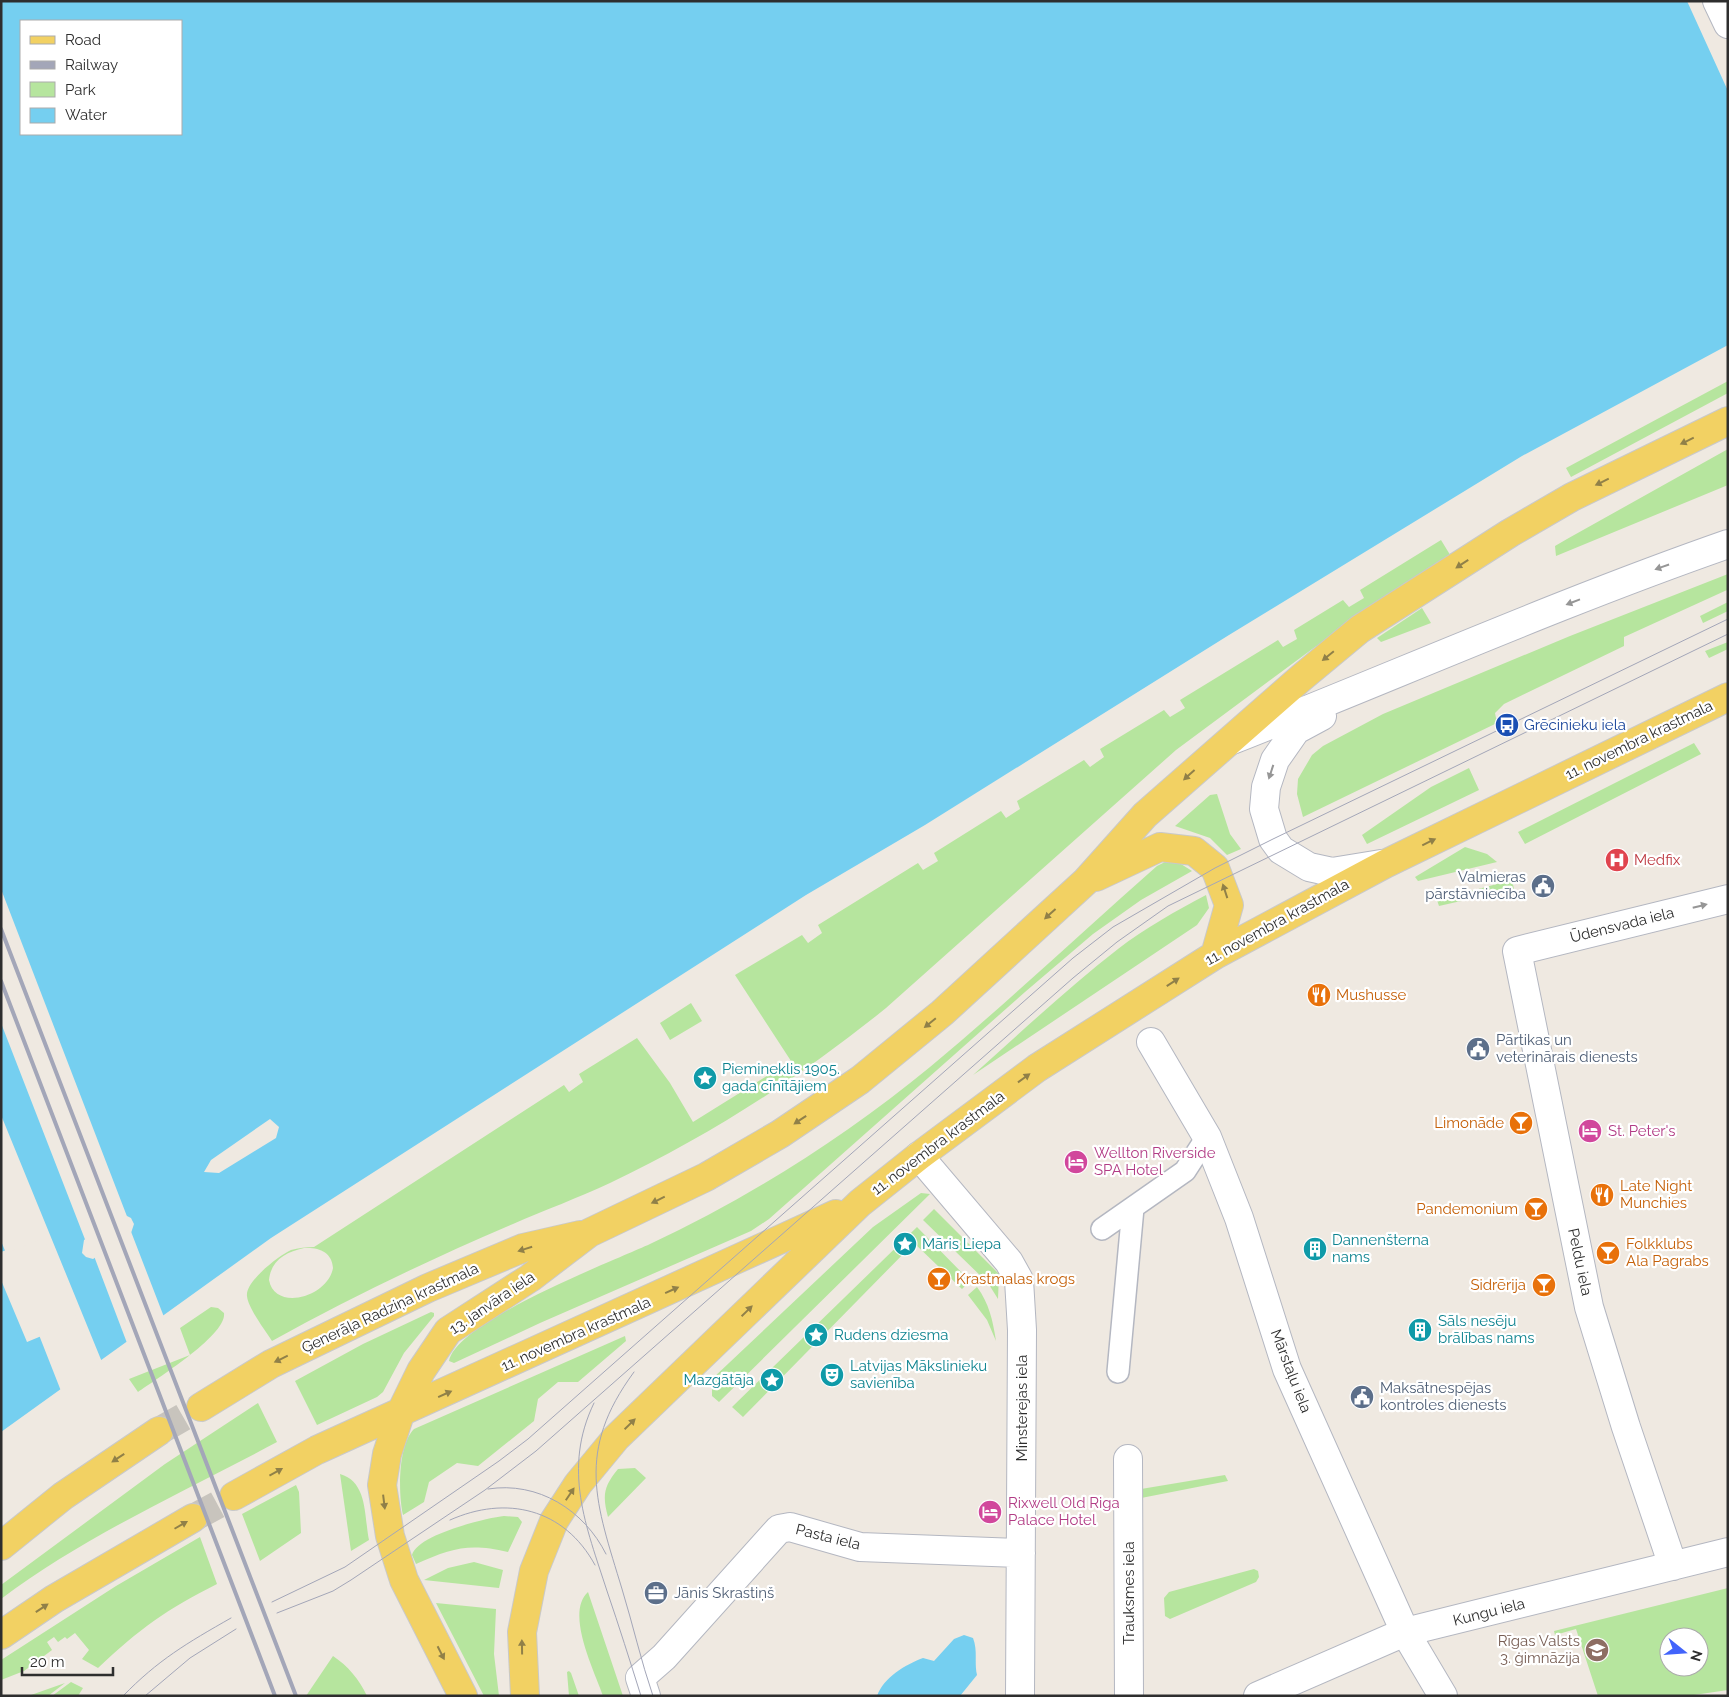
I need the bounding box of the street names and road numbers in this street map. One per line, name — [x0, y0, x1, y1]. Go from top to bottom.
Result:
street label: 11. novembra krastmala — [1562, 697, 1716, 783]
street label: 11. novembra krastmala — [1202, 875, 1352, 969]
street label: Ūdensvada iela — [1568, 903, 1676, 947]
street label: 11. novembra krastmala — [868, 1087, 1008, 1199]
street label: Peldu iela — [1564, 1227, 1596, 1297]
street label: Ģenerāļa Radziņa krastmala — [299, 1259, 481, 1357]
street label: 13. janvāra iela — [446, 1268, 538, 1338]
street label: 11. novembra krastmala — [499, 1293, 653, 1375]
street label: Mārstaļu iela — [1267, 1327, 1315, 1415]
street label: Minsterejas iela — [1013, 1355, 1031, 1461]
street label: Pasta iela — [794, 1520, 862, 1554]
street label: Trauksmes iela — [1120, 1541, 1138, 1645]
street label: Kungu iela — [1451, 1594, 1527, 1630]

